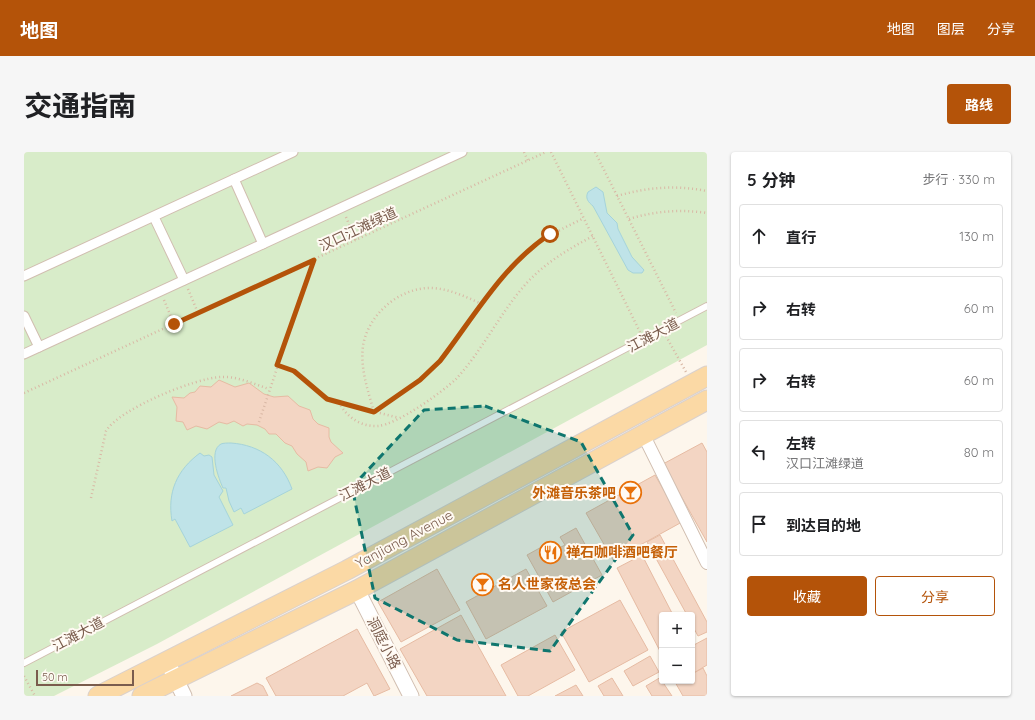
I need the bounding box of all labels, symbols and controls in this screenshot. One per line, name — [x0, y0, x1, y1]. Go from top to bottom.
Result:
text: 地图 — [20, 18, 58, 42]
text: 地图 — [887, 20, 915, 38]
text: 图层 — [937, 20, 965, 38]
text: 分享 — [987, 20, 1015, 38]
button: 路线 — [947, 84, 1011, 124]
text: 交通指南 — [24, 88, 136, 123]
text: 5 分钟 — [747, 169, 796, 190]
text: 步行 · 330 m — [923, 171, 995, 187]
street label: 汉口江滩绿道 — [316, 203, 400, 255]
route start — [541, 225, 559, 243]
icon: ahead — [748, 225, 770, 247]
text: 直行 — [786, 228, 816, 247]
text: 130 m — [959, 228, 994, 244]
icon: right — [748, 297, 770, 319]
text: 右转 — [786, 300, 816, 319]
text: 60 m — [964, 300, 994, 316]
street label: 江滩大道 — [624, 314, 682, 356]
route end — [165, 315, 183, 333]
icon: right — [748, 369, 770, 391]
text: 右转 — [786, 372, 816, 391]
text: 60 m — [964, 372, 994, 388]
text: 左转 — [786, 434, 816, 453]
icon: left — [748, 441, 770, 463]
text: 80 m — [964, 444, 994, 460]
text: 汉口江滩绿道 — [786, 455, 864, 471]
street label: 江滩大道 — [336, 463, 394, 505]
bar icon: 外滩音乐茶吧 — [618, 480, 644, 506]
place label: 外滩音乐茶吧 — [532, 484, 616, 502]
street label: Yanjiang Avenue — [352, 506, 456, 572]
icon: arrive — [748, 513, 770, 535]
text: 到达目的地 — [786, 516, 861, 535]
restaurant icon: 禅石咖啡酒吧餐厅 — [538, 539, 564, 565]
place label: 禅石咖啡酒吧餐厅 — [566, 543, 678, 561]
bar icon: 名人世家夜总会 — [469, 571, 495, 597]
place label: 名人世家夜总会 — [498, 575, 596, 593]
button: 收藏 — [747, 576, 867, 616]
button: 分享 — [875, 576, 995, 616]
map controls — [659, 612, 695, 684]
button: + — [659, 612, 695, 648]
street label: 江滩大道 — [49, 613, 107, 655]
street label: 洞庭小路 — [363, 614, 405, 672]
button: − — [659, 648, 695, 684]
scale bar — [36, 668, 134, 687]
text: 50 m — [42, 670, 68, 684]

